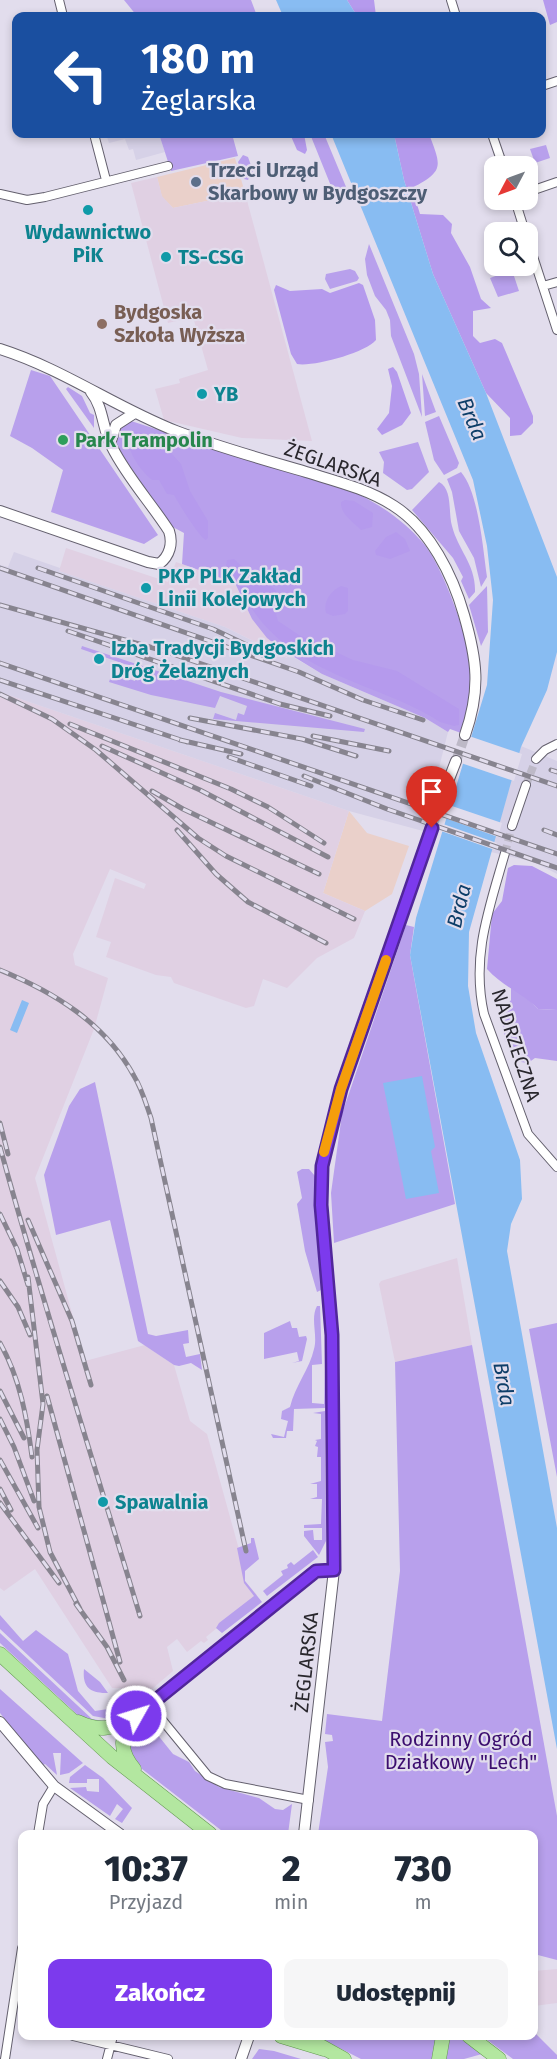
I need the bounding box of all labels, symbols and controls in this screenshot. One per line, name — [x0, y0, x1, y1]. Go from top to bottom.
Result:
text: 180 m — [141, 34, 255, 84]
icon: left — [42, 36, 120, 114]
text: Żeglarska — [141, 85, 256, 117]
north arrow — [484, 156, 538, 210]
map controls — [484, 156, 538, 276]
place label: Trzeci Urząd Skarbowy w Bydgoszczy — [208, 158, 428, 205]
marker: Trzeci Urząd Skarbowy w Bydgoszczy — [189, 175, 203, 189]
marker: Wydawnictwo PiK — [81, 203, 95, 217]
place label: Wydawnictwo PiK — [25, 220, 151, 267]
button: search — [484, 222, 538, 276]
place label: TS-CSG — [178, 245, 244, 269]
marker: TS-CSG — [159, 250, 173, 264]
place label: Bydgoska Szkoła Wyższa — [114, 300, 245, 347]
marker: Bydgoska Szkoła Wyższa — [95, 317, 109, 331]
place label: YB — [213, 382, 238, 406]
marker: YB — [195, 387, 209, 401]
water label: Brda — [451, 394, 493, 444]
place label: Park Trampolin — [75, 428, 213, 452]
marker: Park Trampolin — [56, 433, 70, 447]
street label: ŻEGLARSKA — [281, 436, 385, 492]
place label: PKP PLK Zakład Linii Kolejowych — [158, 564, 306, 611]
marker: PKP PLK Zakład Linii Kolejowych — [139, 581, 153, 595]
place label: Izba Tradycji Bydgoskich Dróg Żelaznych — [111, 636, 334, 683]
marker: Izba Tradycji Bydgoskich Dróg Żelaznych — [92, 652, 106, 666]
pin — [406, 766, 457, 828]
icon: arrive — [415, 775, 448, 808]
water label: Brda — [441, 881, 477, 931]
street label: NADRZECZNA — [486, 985, 546, 1105]
water label: Brda — [487, 1360, 521, 1408]
place label: Spawalnia — [115, 1490, 209, 1514]
marker: Spawalnia — [96, 1495, 110, 1509]
street label: ŻEGLARSKA — [289, 1610, 323, 1714]
position arrow — [104, 1684, 168, 1748]
park label: Rodzinny Ogród Działkowy "Lech" — [385, 1727, 537, 1774]
text: 10:37 — [104, 1847, 188, 1891]
text: 2 — [282, 1847, 301, 1891]
text: 730 — [395, 1847, 452, 1891]
text: Przyjazd — [109, 1890, 183, 1914]
text: min — [274, 1890, 308, 1914]
text: m — [415, 1890, 432, 1914]
button: Zakończ — [48, 1959, 272, 2028]
button: Udostępnij — [284, 1959, 508, 2028]

